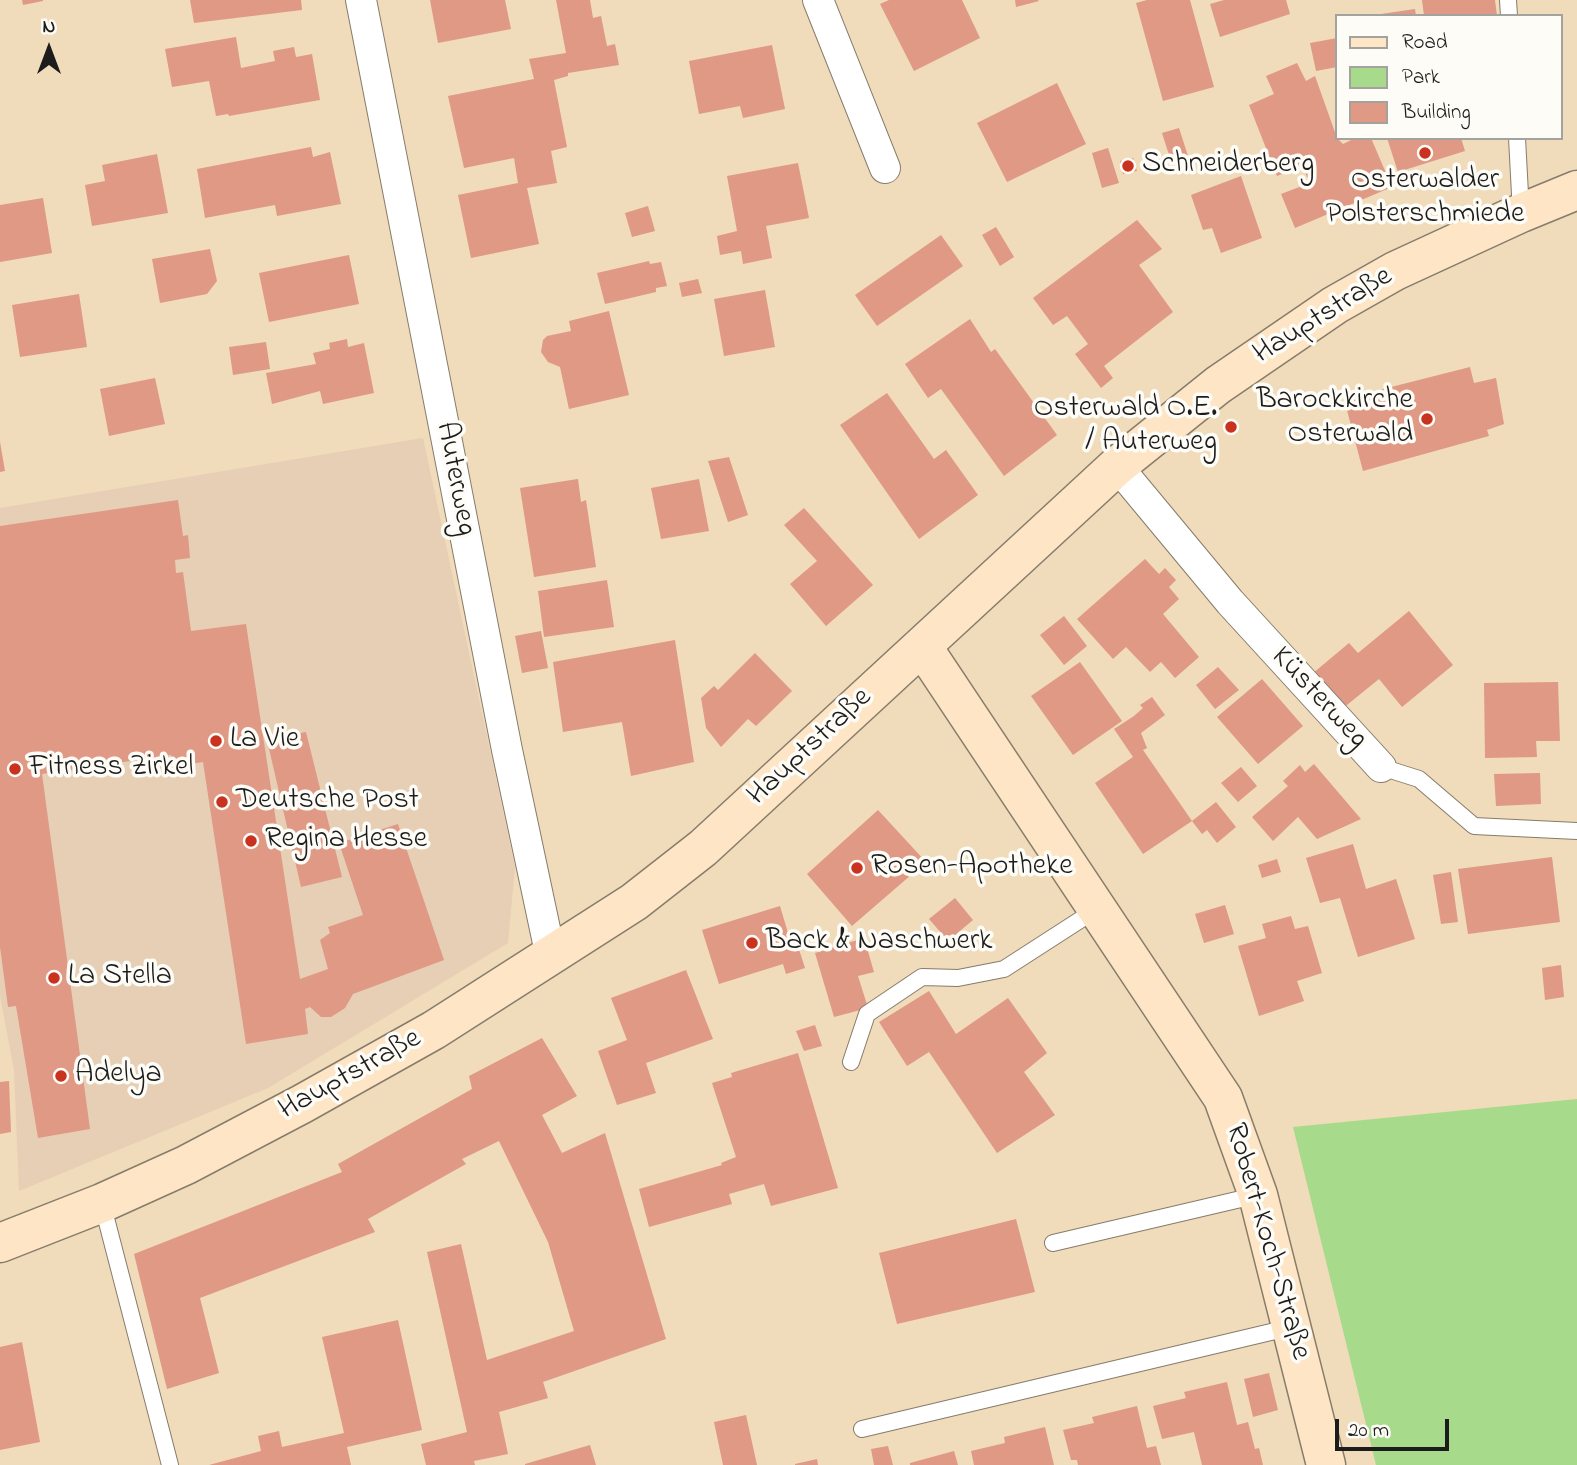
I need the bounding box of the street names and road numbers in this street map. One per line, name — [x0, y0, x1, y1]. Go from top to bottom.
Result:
street label: Hauptstraße — [1248, 260, 1400, 374]
street label: Auterweg — [425, 419, 483, 539]
street label: Küsterweg — [1262, 641, 1374, 757]
street label: Hauptstraße — [741, 681, 881, 815]
street label: Hauptstraße — [274, 1022, 428, 1130]
street label: Robert-Koch-Straße — [1215, 1120, 1317, 1364]

